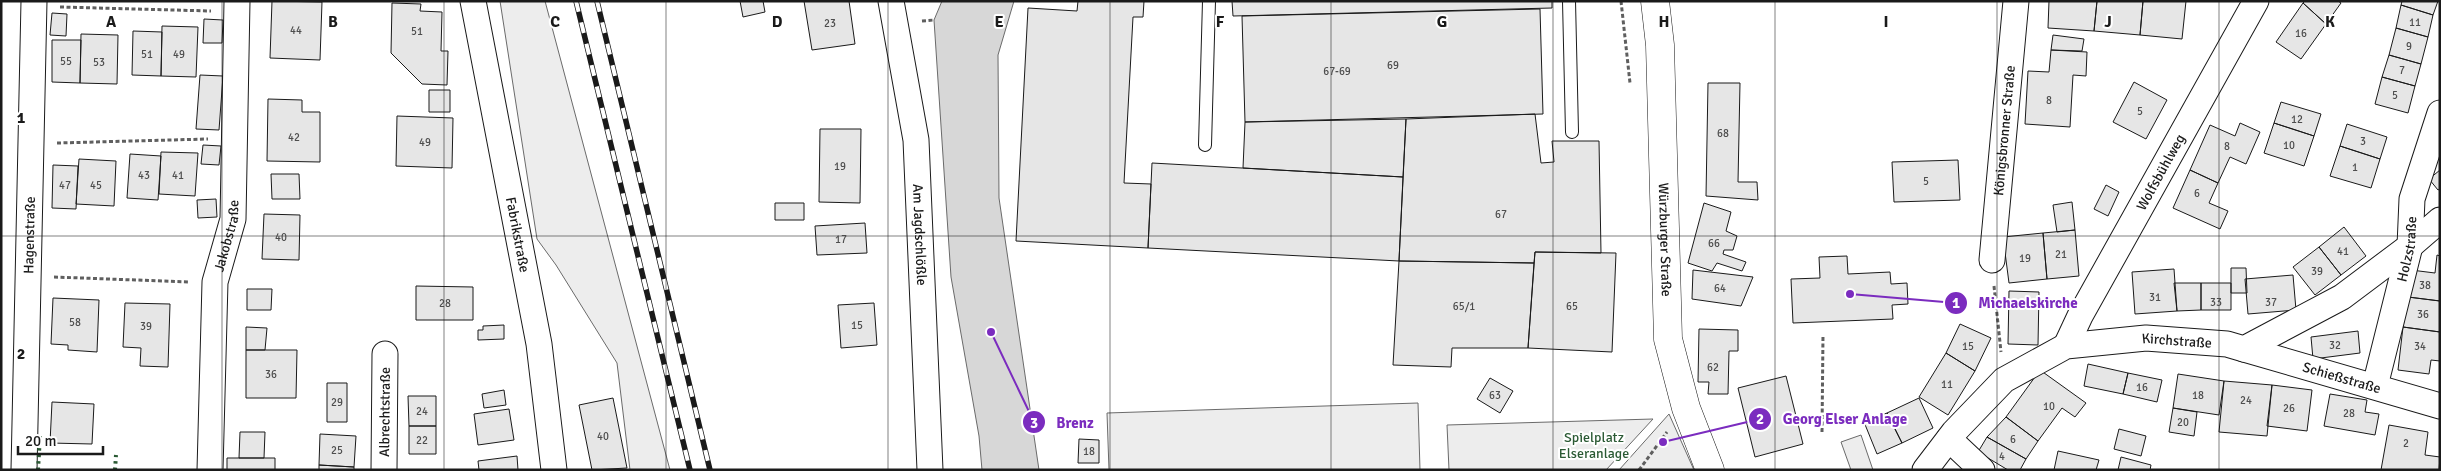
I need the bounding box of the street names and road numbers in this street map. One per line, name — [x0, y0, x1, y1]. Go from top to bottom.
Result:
street label: Königsbronner Straße — [1990, 65, 2019, 197]
street label: Wolfsbühlweg — [2133, 131, 2189, 213]
street label: Würzburger Straße — [1655, 182, 1675, 297]
street label: Am Jagdschlößle — [909, 183, 930, 286]
street label: Hagenstraße — [20, 196, 39, 274]
street label: Fabrikstraße — [502, 196, 533, 274]
street label: Jakobstraße — [210, 200, 243, 274]
street label: Holzstraße — [2393, 216, 2420, 284]
street label: Kirchstraße — [2141, 330, 2213, 352]
street label: Schießstraße — [2301, 359, 2383, 397]
street label: Albrechtstraße — [376, 367, 394, 457]

